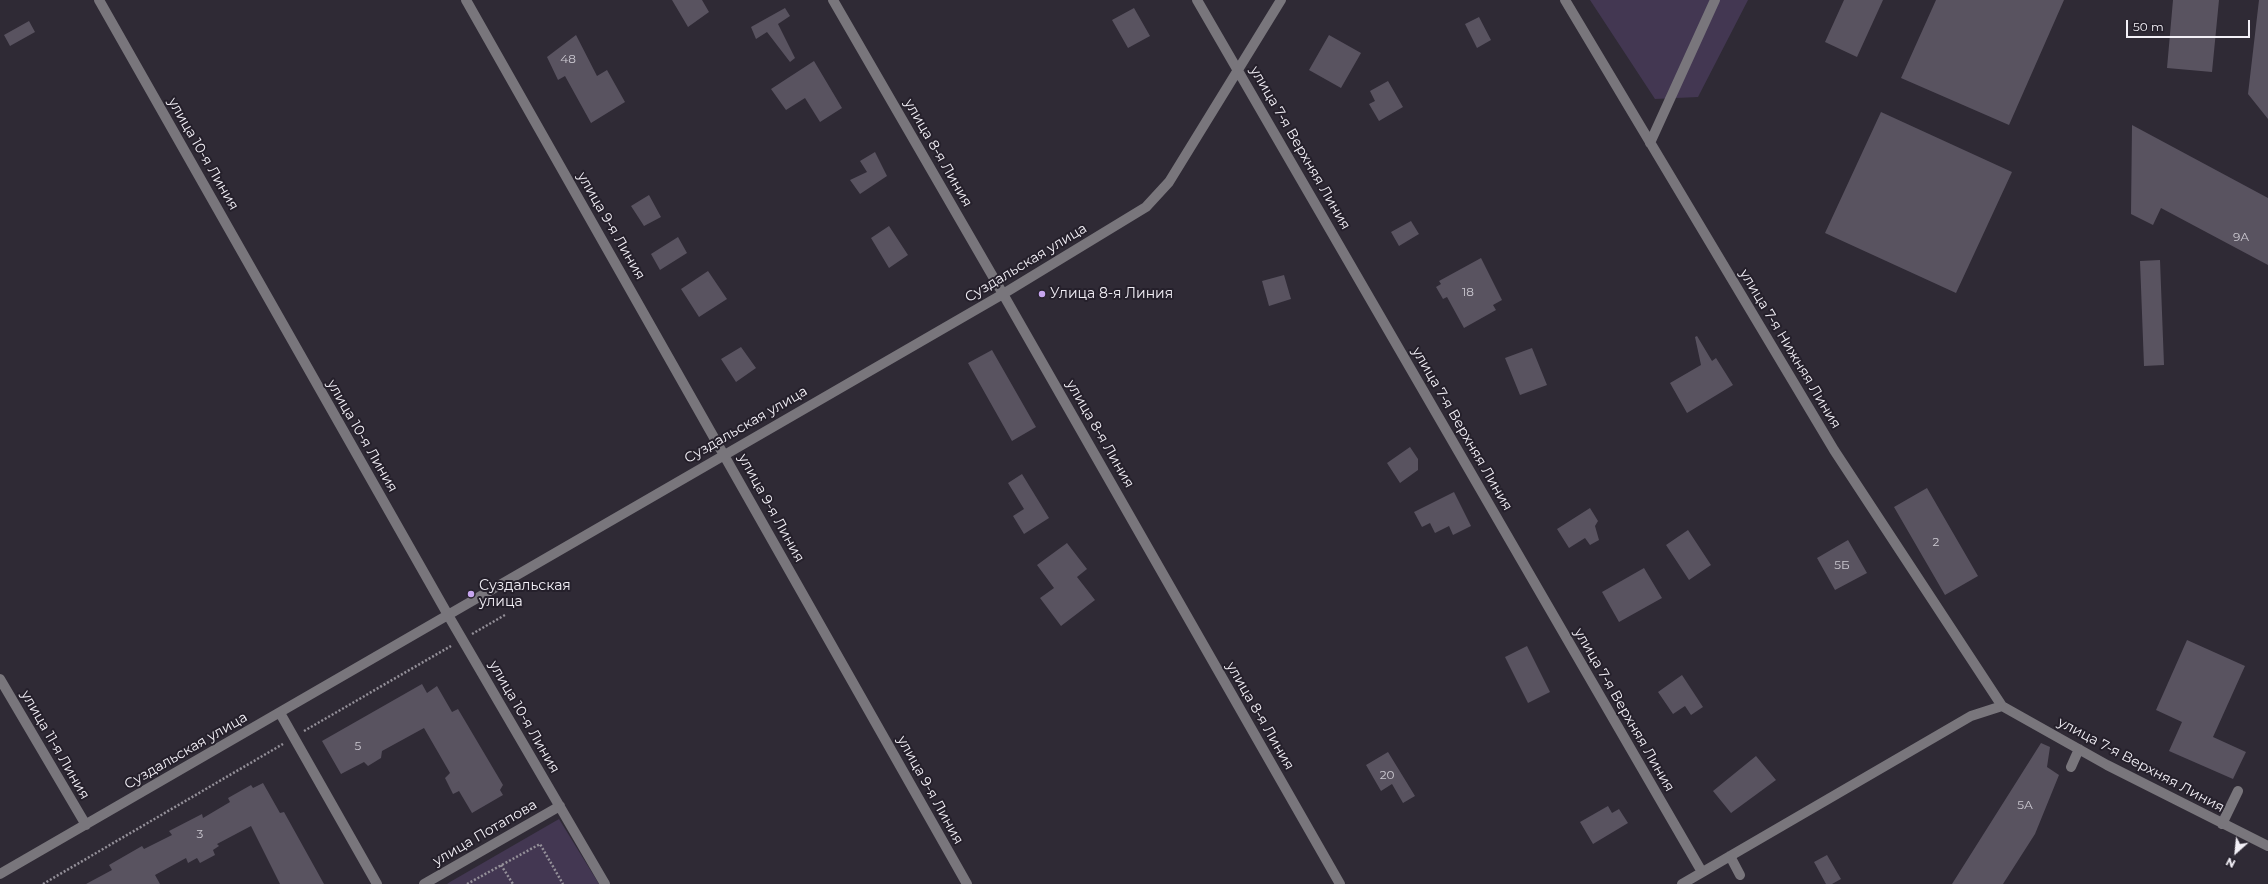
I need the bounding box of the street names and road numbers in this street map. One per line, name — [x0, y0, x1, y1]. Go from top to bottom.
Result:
street label: улица 7-я Верхняя Линия — [1246, 63, 1354, 233]
street label: улица 10-я Линия — [164, 95, 242, 213]
street label: улица 8-я Линия — [900, 96, 976, 210]
street label: улица 9-я Линия — [573, 169, 649, 283]
street label: Суздальская улица — [962, 220, 1090, 306]
street label: улица 7-я Нижняя Линия — [1736, 266, 1844, 432]
street label: улица 7-я Верхняя Линия — [1408, 344, 1516, 514]
street label: улица 10-я Линия — [323, 377, 401, 495]
street label: улица 8-я Линия — [1062, 377, 1138, 491]
street label: Суздальская улица — [682, 383, 810, 467]
street label: улица 9-я Линия — [734, 451, 808, 565]
street label: улица 7-я Верхняя Линия — [1570, 625, 1678, 795]
street label: улица 10-я Линия — [485, 658, 563, 776]
street label: улица 8-я Линия — [1222, 659, 1298, 773]
street label: улица 11-я Линия — [17, 688, 93, 802]
street label: Суздальская улица — [122, 709, 250, 793]
street label: улица 7-я Верхняя Линия — [2055, 714, 2227, 816]
street label: улица 9-я Линия — [893, 733, 967, 847]
street label: улица Потапова — [430, 796, 540, 870]

